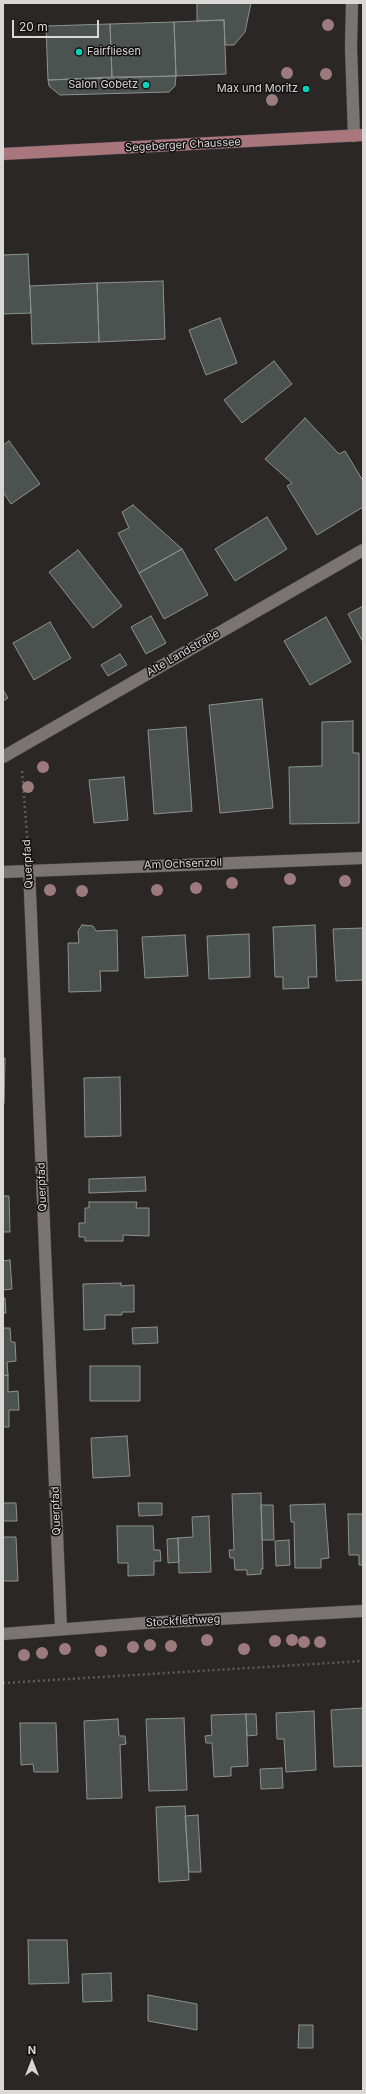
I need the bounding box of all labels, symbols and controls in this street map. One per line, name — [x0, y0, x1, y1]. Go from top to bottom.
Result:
scale bar — [14, 12, 101, 38]
text: 20 m — [19, 19, 48, 34]
place label: Fairfliesen — [87, 45, 141, 59]
marker: Fairfliesen — [74, 47, 84, 57]
place label: Salon Gobetz — [68, 78, 138, 92]
marker: Salon Gobetz — [141, 80, 151, 90]
place label: Max und Moritz — [217, 82, 298, 96]
marker: Max und Moritz — [301, 84, 311, 94]
street label: Segeberger Chaussee — [125, 135, 241, 155]
street label: Alte Landstraße — [144, 627, 222, 679]
street label: Querpfad — [20, 839, 36, 889]
street label: Am Ochsenzoll — [144, 856, 222, 872]
street label: Querpfad — [35, 1162, 49, 1212]
street label: Querpfad — [49, 1486, 63, 1536]
street label: Stockflethweg — [145, 1612, 221, 1630]
north arrow — [12, 2042, 52, 2082]
text: N — [28, 2043, 36, 2057]

